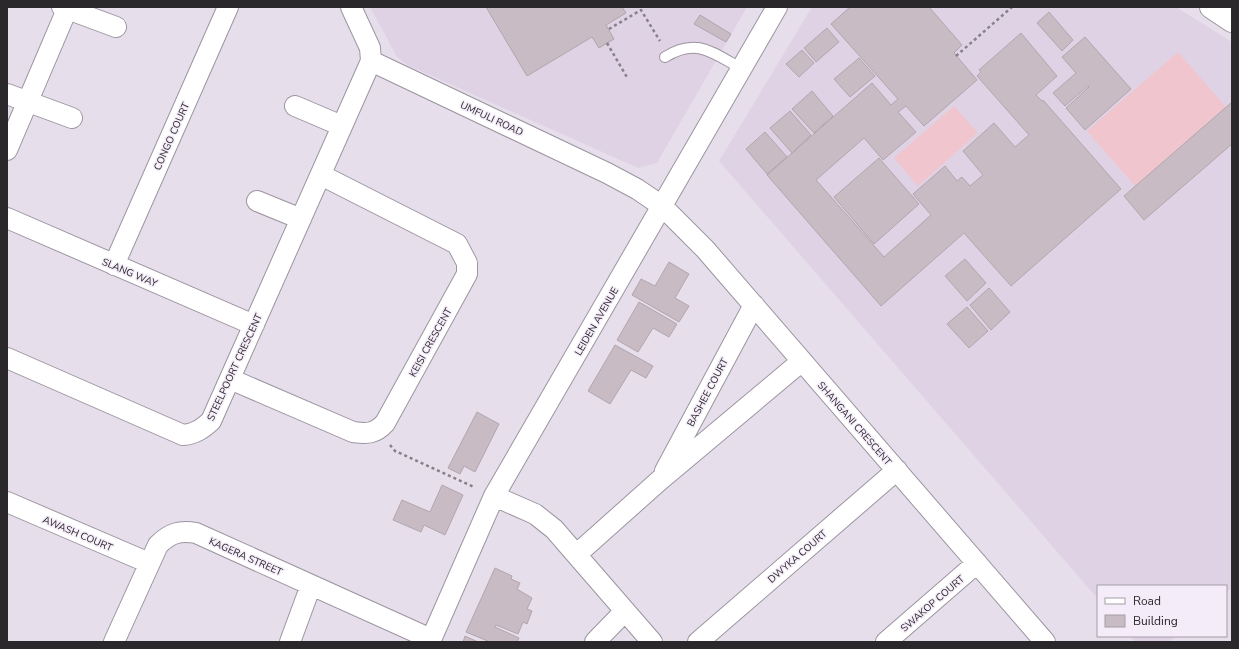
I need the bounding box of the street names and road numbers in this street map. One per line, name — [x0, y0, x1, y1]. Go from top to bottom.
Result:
street label: UMFULI ROAD — [458, 98, 525, 140]
street label: CONGO COURT — [151, 100, 193, 173]
street label: SLANG WAY — [100, 255, 160, 291]
street label: LEIDEN AVENUE — [572, 285, 622, 358]
street label: KEISI CRESCENT — [406, 305, 456, 380]
street label: STEELPOORT CRESCENT — [204, 311, 266, 423]
street label: BASHEE COURT — [684, 356, 732, 429]
street label: SHANGANI CRESCENT — [814, 379, 895, 469]
street label: AWASH COURT — [40, 513, 115, 555]
street label: DWYKA COURT — [765, 527, 830, 586]
street label: KAGERA STREET — [207, 534, 284, 579]
street label: SWAKOP COURT — [898, 572, 968, 635]

